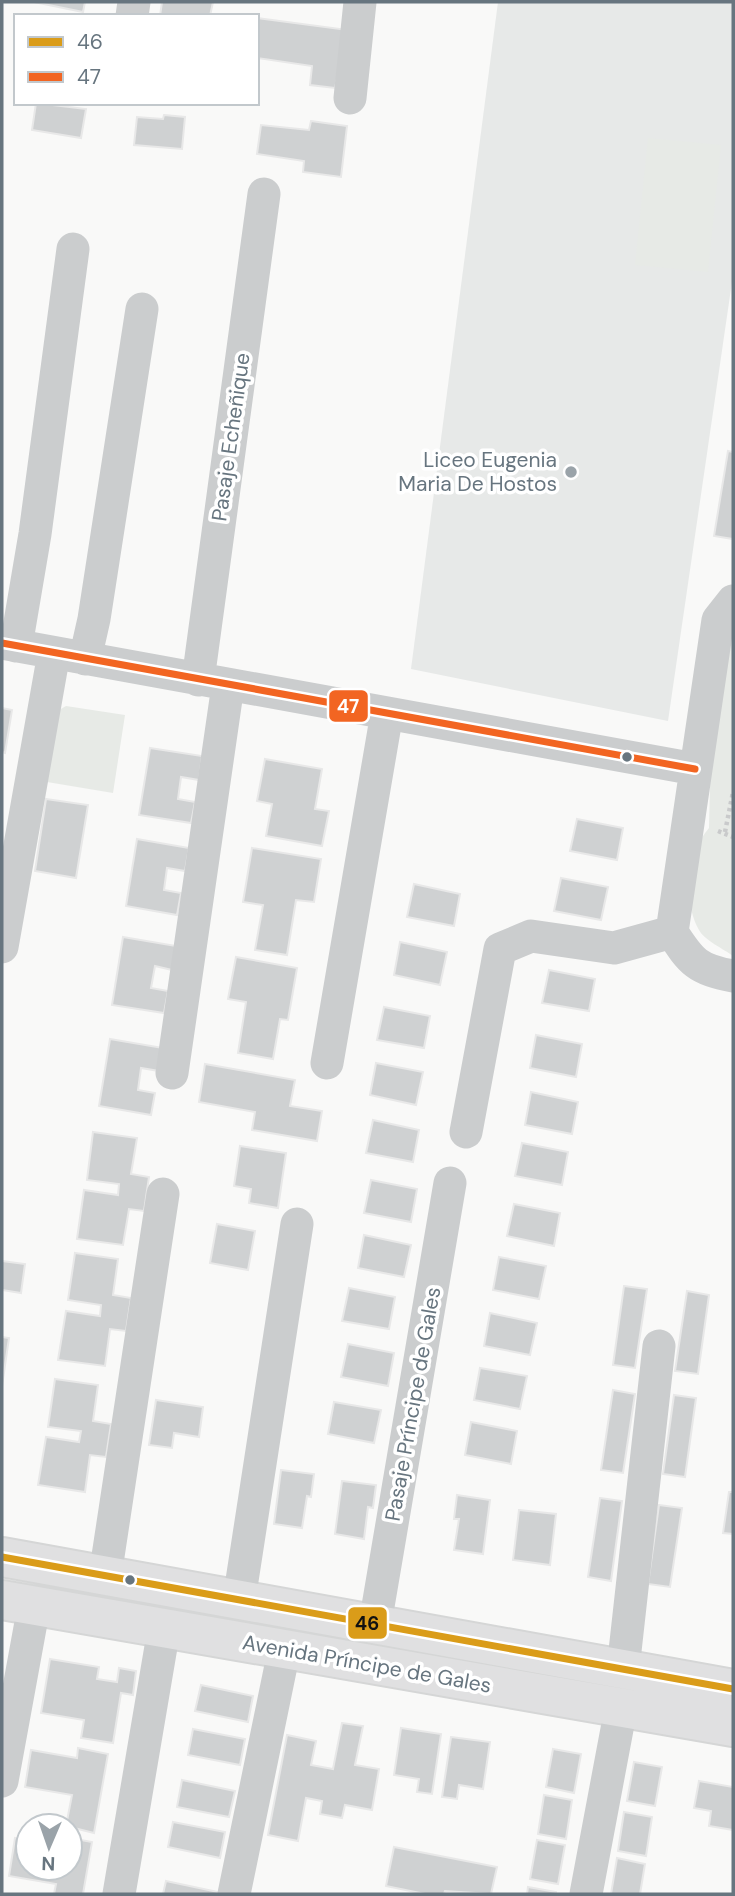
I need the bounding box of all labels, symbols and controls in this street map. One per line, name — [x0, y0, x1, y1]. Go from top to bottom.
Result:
legend — [14, 14, 259, 105]
text: 46 — [77, 28, 103, 56]
text: 47 — [77, 63, 101, 91]
street label: Pasaje Echeñique — [205, 351, 257, 523]
place label: Liceo Eugenia Maria De Hostos — [398, 446, 557, 498]
marker: Liceo Eugenia Maria De Hostos — [563, 464, 579, 480]
line badge: 47 — [328, 689, 369, 723]
text: 47 — [337, 694, 359, 719]
unlabelled marker — [620, 750, 634, 764]
street label: Pasaje Príncipe de Gales — [379, 1285, 447, 1523]
unlabelled marker — [123, 1573, 137, 1587]
line badge: 46 — [347, 1606, 388, 1640]
text: 46 — [355, 1611, 379, 1636]
street label: Avenida Príncipe de Gales — [240, 1628, 494, 1700]
north arrow — [14, 1812, 84, 1882]
text: N — [41, 1851, 56, 1876]

